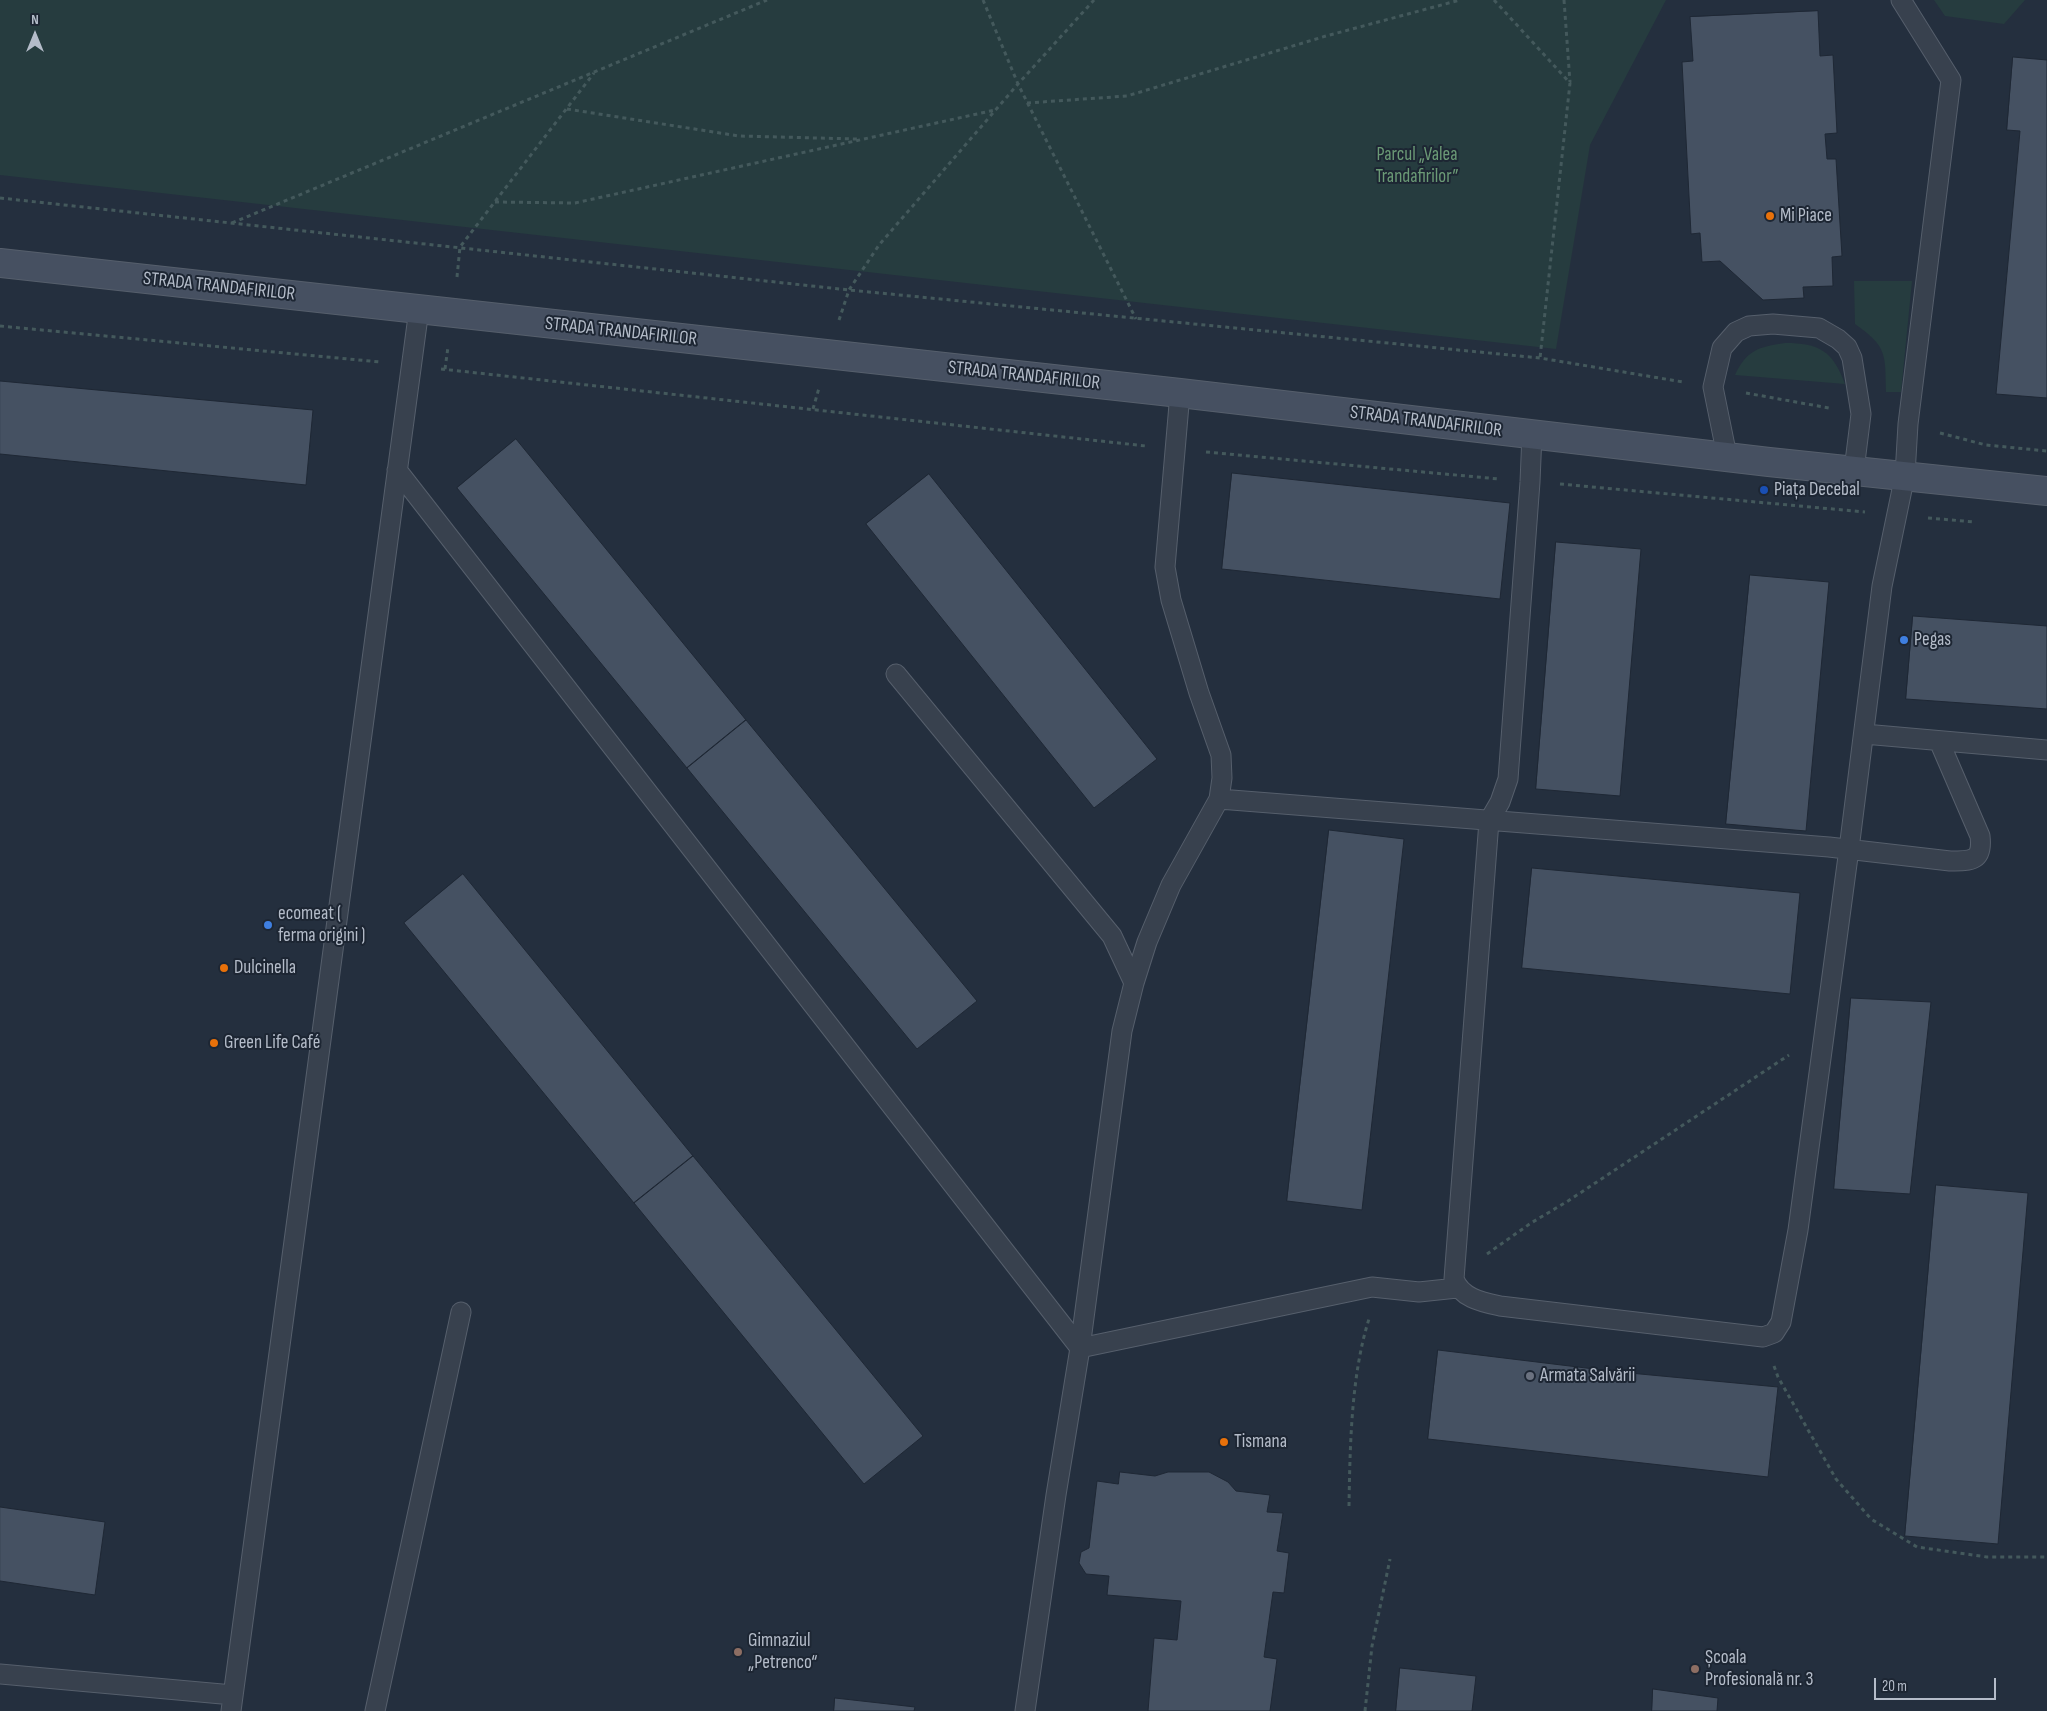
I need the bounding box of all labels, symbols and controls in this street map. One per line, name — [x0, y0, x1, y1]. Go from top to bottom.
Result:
north arrow — [10, 10, 60, 60]
text: N — [31, 11, 39, 28]
park label: Parcul „Valea Trandafirilor” — [1375, 144, 1459, 188]
place label: Mi Piace — [1780, 205, 1832, 227]
marker: Mi Piace — [1764, 210, 1776, 222]
street label: STRADA TRANDAFIRILOR — [142, 268, 296, 306]
street label: STRADA TRANDAFIRILOR — [544, 313, 698, 351]
street label: STRADA TRANDAFIRILOR — [947, 357, 1101, 395]
street label: STRADA TRANDAFIRILOR — [1349, 401, 1503, 443]
place label: Piața Decebal — [1774, 479, 1860, 501]
marker: Piața Decebal — [1758, 484, 1770, 496]
place label: Pegas — [1914, 629, 1951, 651]
marker: Pegas — [1898, 634, 1910, 646]
place label: ecomeat ( ferma origini ) — [278, 903, 365, 947]
marker: ecomeat ( ferma origini ) — [262, 919, 274, 931]
place label: Dulcinella — [234, 957, 296, 979]
marker: Dulcinella — [218, 962, 230, 974]
place label: Green Life Café — [224, 1032, 320, 1054]
marker: Green Life Café — [208, 1037, 220, 1049]
place label: Armata Salvării — [1540, 1365, 1635, 1387]
marker: Armata Salvării — [1524, 1370, 1536, 1382]
place label: Tismana — [1234, 1431, 1287, 1453]
marker: Tismana — [1218, 1436, 1230, 1448]
place label: Gimnaziul „Petrenco“ — [748, 1630, 817, 1674]
marker: Gimnaziul „Petrenco“ — [732, 1646, 744, 1658]
place label: Școala Profesională nr. 3 — [1705, 1647, 1813, 1691]
marker: Școala Profesională nr. 3 — [1689, 1663, 1701, 1675]
scale bar — [1877, 1668, 2000, 1700]
text: 20 m — [1882, 1677, 1907, 1696]

